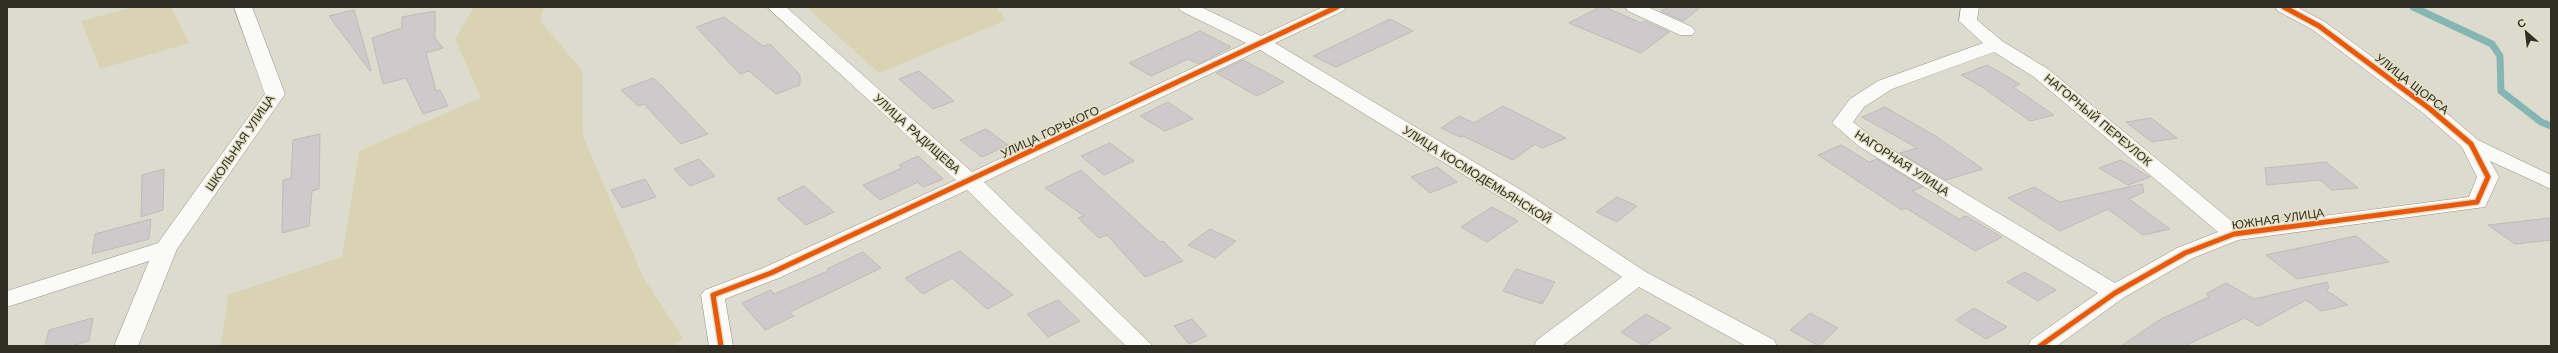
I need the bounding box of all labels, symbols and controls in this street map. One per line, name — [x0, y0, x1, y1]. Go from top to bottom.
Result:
north arrow — [2506, 12, 2546, 52]
text: С — [2515, 16, 2528, 31]
street label: УЛИЦА ЩОРСА — [2372, 51, 2452, 117]
street label: НАГОРНЫЙ ПЕРЕУЛОК — [2041, 70, 2155, 169]
street label: УЛИЦА РАДИЩЕВА — [871, 91, 963, 177]
street label: ШКОЛЬНАЯ УЛИЦА — [203, 92, 277, 194]
street label: УЛИЦА ГОРЬКОГО — [999, 103, 1101, 161]
street label: УЛИЦА КОСМОДЕМЬЯНСКОЙ — [1400, 122, 1554, 227]
street label: НАГОРНАЯ УЛИЦА — [1852, 127, 1952, 199]
street label: ЮЖНАЯ УЛИЦА — [2231, 206, 2325, 232]

